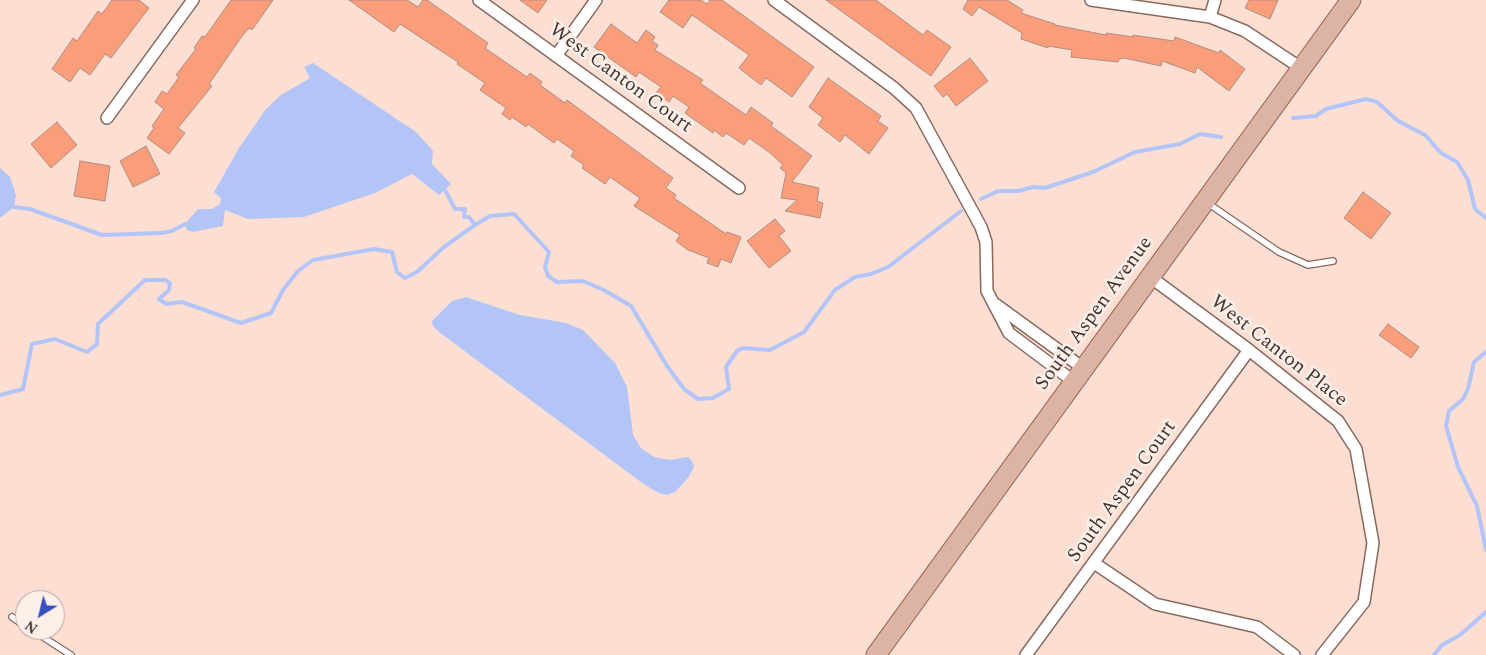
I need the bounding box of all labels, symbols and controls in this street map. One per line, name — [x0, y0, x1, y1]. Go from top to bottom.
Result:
street label: West Canton Court — [544, 19, 696, 139]
street label: South Aspen Avenue — [1031, 233, 1159, 395]
street label: West Canton Place — [1205, 291, 1351, 413]
street label: South Aspen Court — [1063, 416, 1183, 568]
north arrow — [15, 590, 65, 640]
text: N — [21, 615, 42, 639]

